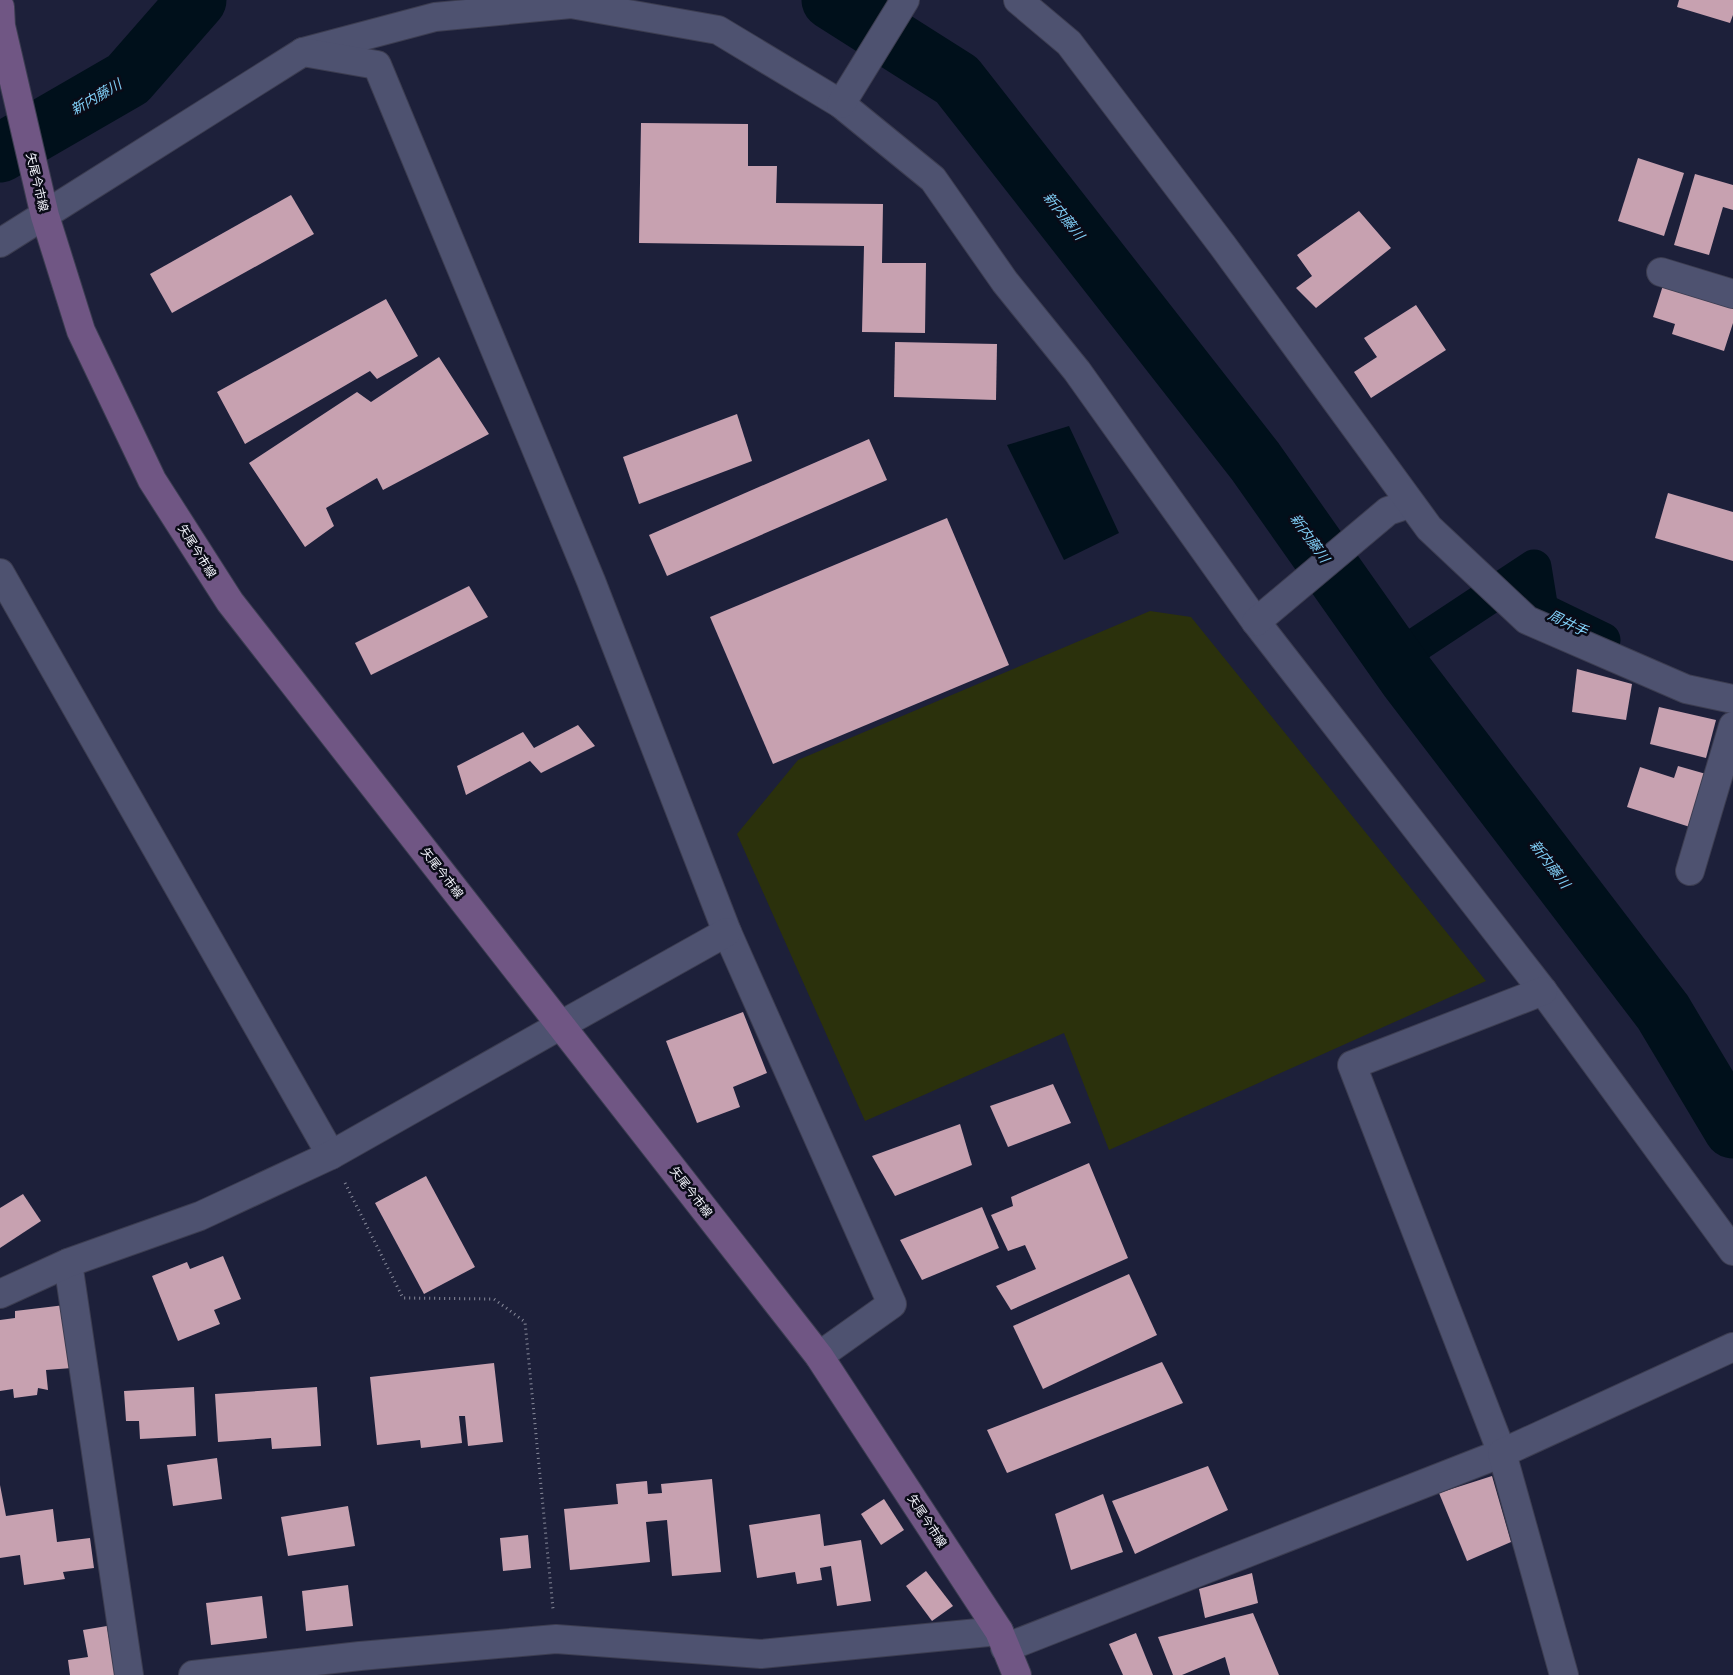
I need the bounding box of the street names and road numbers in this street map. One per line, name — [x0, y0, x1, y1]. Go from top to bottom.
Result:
street label: 矢尾今市線 — [23, 151, 51, 213]
street label: 矢尾今市線 — [175, 522, 219, 580]
street label: 矢尾今市線 — [418, 845, 466, 901]
street label: 矢尾今市線 — [667, 1164, 715, 1220]
street label: 矢尾今市線 — [905, 1492, 949, 1550]

